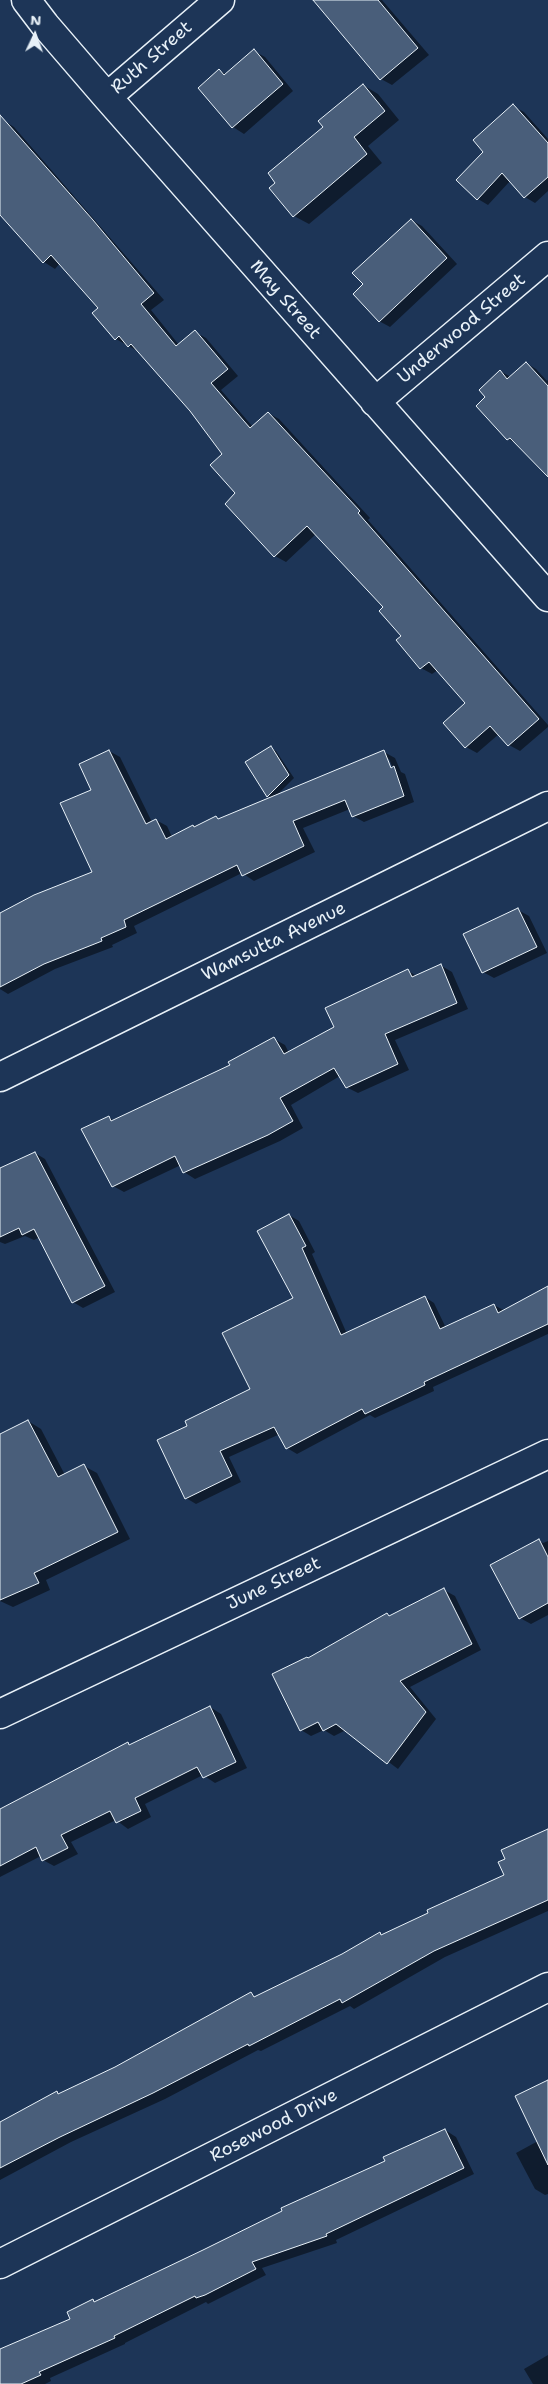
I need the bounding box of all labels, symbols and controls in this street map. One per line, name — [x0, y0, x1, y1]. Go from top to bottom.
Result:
north arrow — [10, 10, 60, 60]
text: N — [30, 11, 42, 29]
street label: Ruth Street — [107, 17, 197, 99]
street label: May Street — [245, 256, 325, 344]
street label: Underwood Street — [394, 269, 530, 389]
street label: Wamsutta Avenue — [198, 898, 350, 986]
street label: June Street — [224, 1553, 324, 1615]
street label: Rosewood Drive — [207, 2085, 341, 2167]

